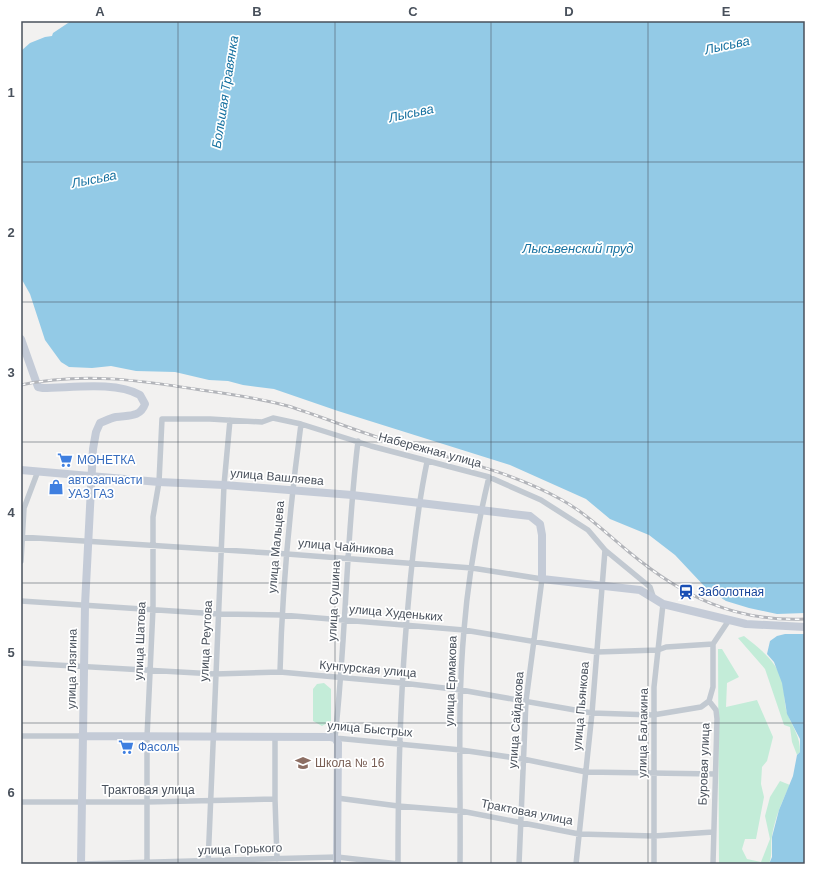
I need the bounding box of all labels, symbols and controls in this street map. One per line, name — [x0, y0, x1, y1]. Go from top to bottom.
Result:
text: A — [95, 4, 105, 19]
text: B — [252, 4, 262, 19]
text: C — [408, 4, 418, 19]
text: D — [564, 4, 574, 19]
text: E — [722, 4, 731, 19]
water label: Лысьва — [702, 33, 751, 57]
water label: Большая Травянка — [209, 34, 241, 150]
text: 1 — [7, 85, 15, 100]
water label: Лысьва — [386, 101, 435, 125]
water label: Лысьва — [69, 167, 118, 191]
text: 2 — [7, 225, 15, 240]
water label: Лысьвенский пруд — [521, 241, 634, 256]
text: 3 — [7, 365, 15, 380]
street label: Набережная улица — [377, 430, 483, 471]
supermarket icon: МОНЕТКА — [56, 451, 74, 469]
place label: МОНЕТКА — [77, 453, 135, 467]
street label: улица Вашляева — [230, 466, 325, 488]
place label: автозапчасти УАЗ ГАЗ — [68, 473, 142, 501]
shop icon: автозапчасти УАЗ ГАЗ — [47, 478, 65, 496]
street label: улица Мальцева — [265, 500, 287, 594]
text: 4 — [7, 505, 15, 520]
street label: улица Чайникова — [298, 536, 395, 558]
street label: улица Сушина — [325, 560, 343, 642]
station icon: Заболотная — [677, 583, 695, 601]
place label: Заболотная — [698, 585, 764, 599]
street label: улица Реутова — [197, 600, 215, 682]
street label: улица Шатова — [132, 601, 148, 681]
street label: улица Худеньких — [348, 602, 444, 624]
street label: улица Лязгина — [64, 628, 80, 709]
street label: улица Ермакова — [442, 635, 460, 727]
text: 5 — [7, 645, 15, 660]
street label: Кунгурская улица — [319, 658, 418, 680]
street label: улица Пьянкова — [570, 661, 592, 751]
street label: улица Сайдакова — [506, 671, 526, 769]
street label: улица Балакина — [635, 688, 651, 778]
street label: улица Быстрых — [327, 718, 413, 740]
street label: Буровая улица — [696, 722, 712, 806]
supermarket icon: Фасоль — [117, 738, 135, 756]
place label: Фасоль — [138, 740, 180, 754]
school or university icon: Школа № 16 — [294, 754, 312, 772]
place label: Школа № 16 — [315, 756, 385, 770]
street label: Трактовая улица — [101, 783, 195, 797]
text: 6 — [7, 785, 15, 800]
street label: Трактовая улица — [480, 796, 574, 828]
street label: улица Горького — [198, 841, 283, 857]

